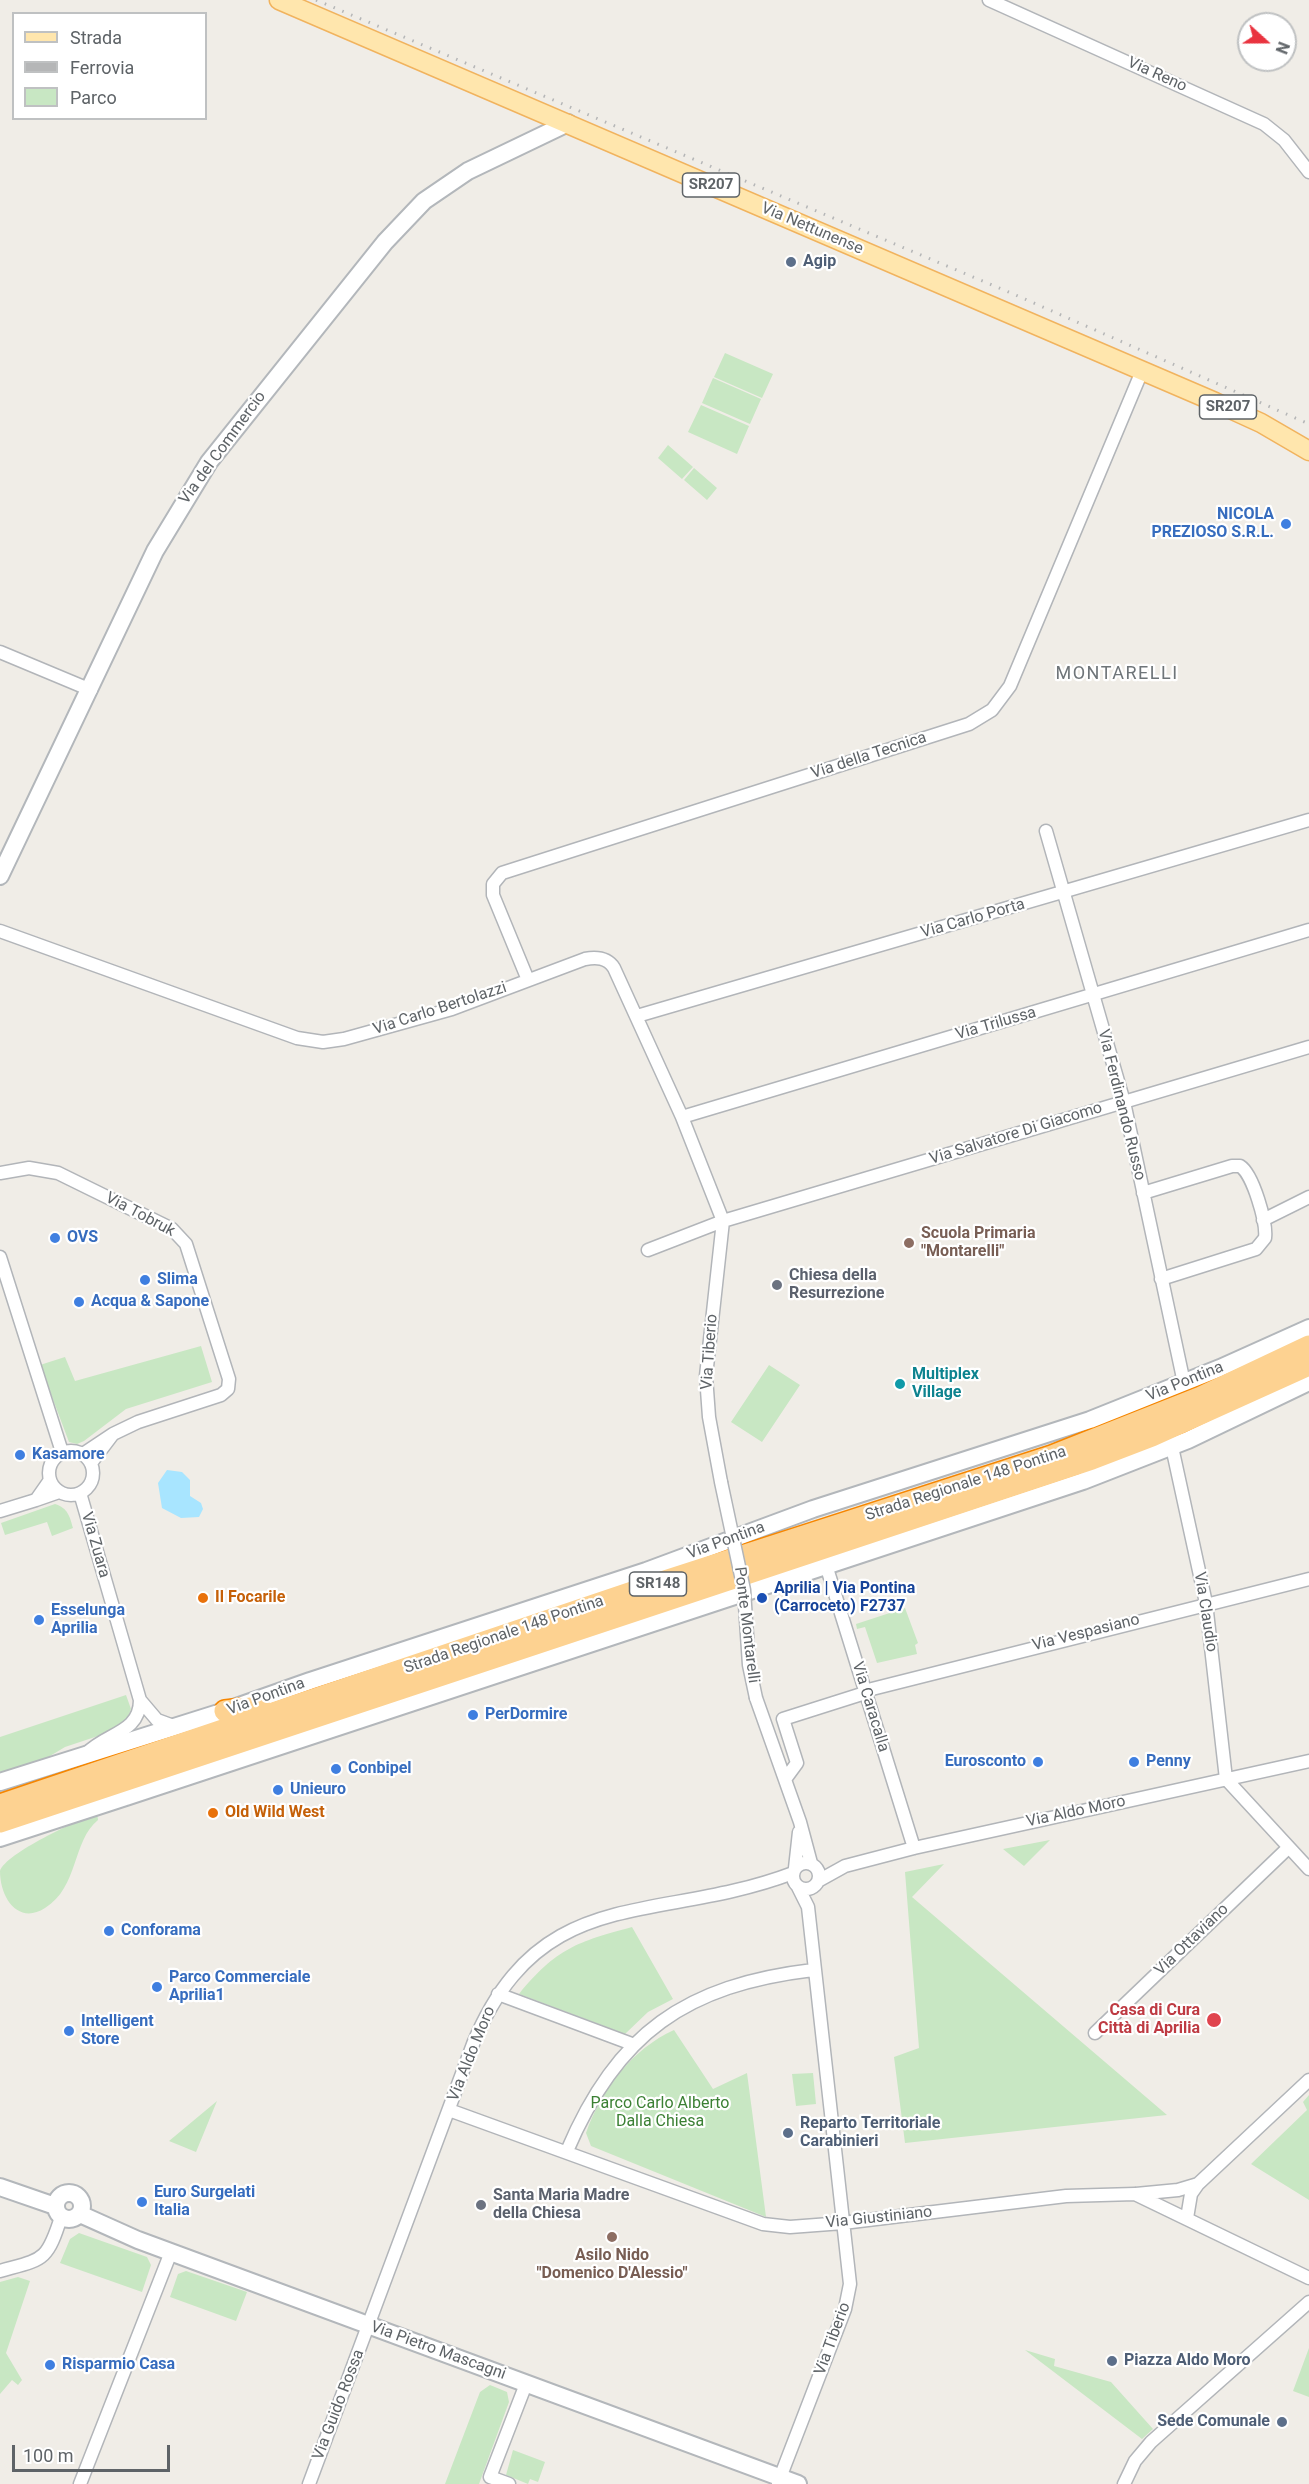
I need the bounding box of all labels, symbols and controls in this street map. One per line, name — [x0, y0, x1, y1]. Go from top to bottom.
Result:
legend — [12, 12, 207, 120]
north arrow — [1237, 12, 1297, 72]
text: Strada — [70, 27, 122, 48]
text: N — [1272, 39, 1293, 57]
street label: Via Reno — [1124, 53, 1190, 97]
text: Ferrovia — [70, 57, 134, 78]
text: Parco — [70, 87, 117, 108]
road number: SR207 — [682, 173, 740, 197]
street label: Via Nettunense — [758, 199, 866, 259]
place label: Agip — [803, 252, 836, 272]
marker: Agip — [784, 255, 798, 269]
street label: Via del Commercio — [176, 388, 270, 508]
road number: SR207 — [1200, 395, 1256, 419]
place label: NICOLA PREZIOSO S.R.L. — [1151, 505, 1274, 543]
marker: NICOLA PREZIOSO S.R.L. — [1279, 517, 1293, 531]
district label: MONTARELLI — [1055, 663, 1179, 685]
street label: Via della Tecnica — [809, 728, 929, 784]
street label: Via Carlo Porta — [919, 895, 1027, 943]
street label: Via Carlo Bertolazzi — [371, 978, 509, 1040]
street label: Via Trilussa — [953, 1003, 1039, 1045]
street label: Via Ferdinando Russo — [1093, 1028, 1149, 1182]
street label: Via Salvatore Di Giacomo — [927, 1099, 1105, 1169]
street label: Via Tobruk — [102, 1189, 178, 1241]
place label: Scuola Primaria "Montarelli" — [921, 1224, 1035, 1262]
place label: OVS — [67, 1228, 98, 1248]
marker: OVS — [48, 1231, 62, 1245]
marker: Scuola Primaria "Montarelli" — [902, 1236, 916, 1250]
place label: Chiesa della Resurrezione — [789, 1266, 884, 1304]
place label: Slima — [157, 1270, 198, 1290]
marker: Slima — [138, 1273, 152, 1287]
marker: Chiesa della Resurrezione — [770, 1278, 784, 1292]
place label: Acqua & Sapone — [91, 1292, 209, 1312]
marker: Acqua & Sapone — [72, 1295, 86, 1309]
street label: Via Tiberio — [698, 1313, 722, 1391]
street label: Via Pontina — [1144, 1358, 1226, 1406]
place label: Multiplex Village — [912, 1365, 979, 1403]
marker: Multiplex Village — [893, 1377, 907, 1391]
street label: Strada Regionale 148 Pontina — [863, 1442, 1069, 1526]
place label: Kasamore — [32, 1445, 105, 1465]
marker: Kasamore — [13, 1448, 27, 1462]
street label: Via Zuara — [76, 1510, 114, 1580]
street label: Via Pontina — [684, 1518, 768, 1564]
street label: Ponte Montarelli — [729, 1566, 763, 1684]
street label: Via Claudio — [1189, 1571, 1221, 1653]
road number: SR148 — [630, 1572, 686, 1596]
place label: Aprilia | Via Pontina (Carroceto) F2737 — [774, 1579, 915, 1617]
place label: Il Focarile — [215, 1588, 285, 1608]
marker: Il Focarile — [196, 1591, 210, 1605]
marker: Aprilia | Via Pontina (Carroceto) F2737 — [755, 1591, 769, 1605]
street label: Strada Regionale 148 Pontina — [402, 1592, 606, 1678]
place label: Esselunga Aprilia — [51, 1601, 125, 1639]
street label: Via Vespasiano — [1030, 1610, 1142, 1656]
marker: Esselunga Aprilia — [32, 1613, 46, 1627]
street label: Via Caracalla — [847, 1660, 893, 1754]
street label: Via Pontina — [224, 1674, 308, 1720]
place label: PerDormire — [485, 1705, 567, 1725]
marker: PerDormire — [466, 1708, 480, 1722]
place label: Eurosconto — [945, 1752, 1026, 1772]
place label: Penny — [1146, 1752, 1191, 1772]
marker: Eurosconto — [1031, 1755, 1045, 1769]
marker: Penny — [1127, 1755, 1141, 1769]
place label: Conbipel — [348, 1759, 412, 1779]
marker: Conbipel — [329, 1762, 343, 1776]
place label: Unieuro — [290, 1780, 346, 1800]
marker: Unieuro — [271, 1783, 285, 1797]
street label: Via Aldo Moro — [1025, 1792, 1127, 1832]
place label: Old Wild West — [225, 1803, 325, 1823]
marker: Old Wild West — [206, 1806, 220, 1820]
street label: Via Ottaviano — [1151, 1900, 1233, 1980]
place label: Conforama — [121, 1921, 201, 1941]
marker: Conforama — [102, 1924, 116, 1938]
place label: Parco Commerciale Aprilia1 — [169, 1968, 310, 2006]
marker: Parco Commerciale Aprilia1 — [150, 1980, 164, 1994]
place label: Casa di Cura Città di Aprilia — [1098, 2001, 1200, 2039]
street label: Via Aldo Moro — [444, 2004, 500, 2104]
marker: Casa di Cura Città di Aprilia — [1205, 2011, 1223, 2029]
place label: Intelligent Store — [81, 2012, 154, 2050]
marker: Intelligent Store — [62, 2024, 76, 2038]
park label: Parco Carlo Alberto Dalla Chiesa — [591, 2094, 729, 2132]
place label: Reparto Territoriale Carabinieri — [800, 2114, 940, 2152]
marker: Reparto Territoriale Carabinieri — [781, 2126, 795, 2140]
place label: Euro Surgelati Italia — [154, 2183, 255, 2221]
place label: Santa Maria Madre della Chiesa — [493, 2186, 629, 2224]
marker: Euro Surgelati Italia — [135, 2195, 149, 2209]
marker: Santa Maria Madre della Chiesa — [474, 2198, 488, 2212]
street label: Via Giustiniano — [825, 2203, 933, 2233]
marker: Asilo Nido "Domenico D'Alessio" — [605, 2230, 619, 2244]
place label: Asilo Nido "Domenico D'Alessio" — [536, 2246, 688, 2284]
street label: Via Tiberio — [811, 2300, 855, 2378]
street label: Via Pietro Mascagni — [368, 2318, 508, 2384]
street label: Via Guido Rossa — [309, 2347, 369, 2463]
place label: Piazza Aldo Moro — [1124, 2351, 1251, 2371]
marker: Piazza Aldo Moro — [1105, 2354, 1119, 2368]
place label: Risparmio Casa — [62, 2355, 175, 2375]
marker: Risparmio Casa — [43, 2358, 57, 2372]
place label: Sede Comunale — [1157, 2412, 1270, 2432]
marker: Sede Comunale — [1275, 2415, 1289, 2429]
scale bar — [15, 2433, 172, 2471]
text: 100 m — [23, 2445, 74, 2466]

